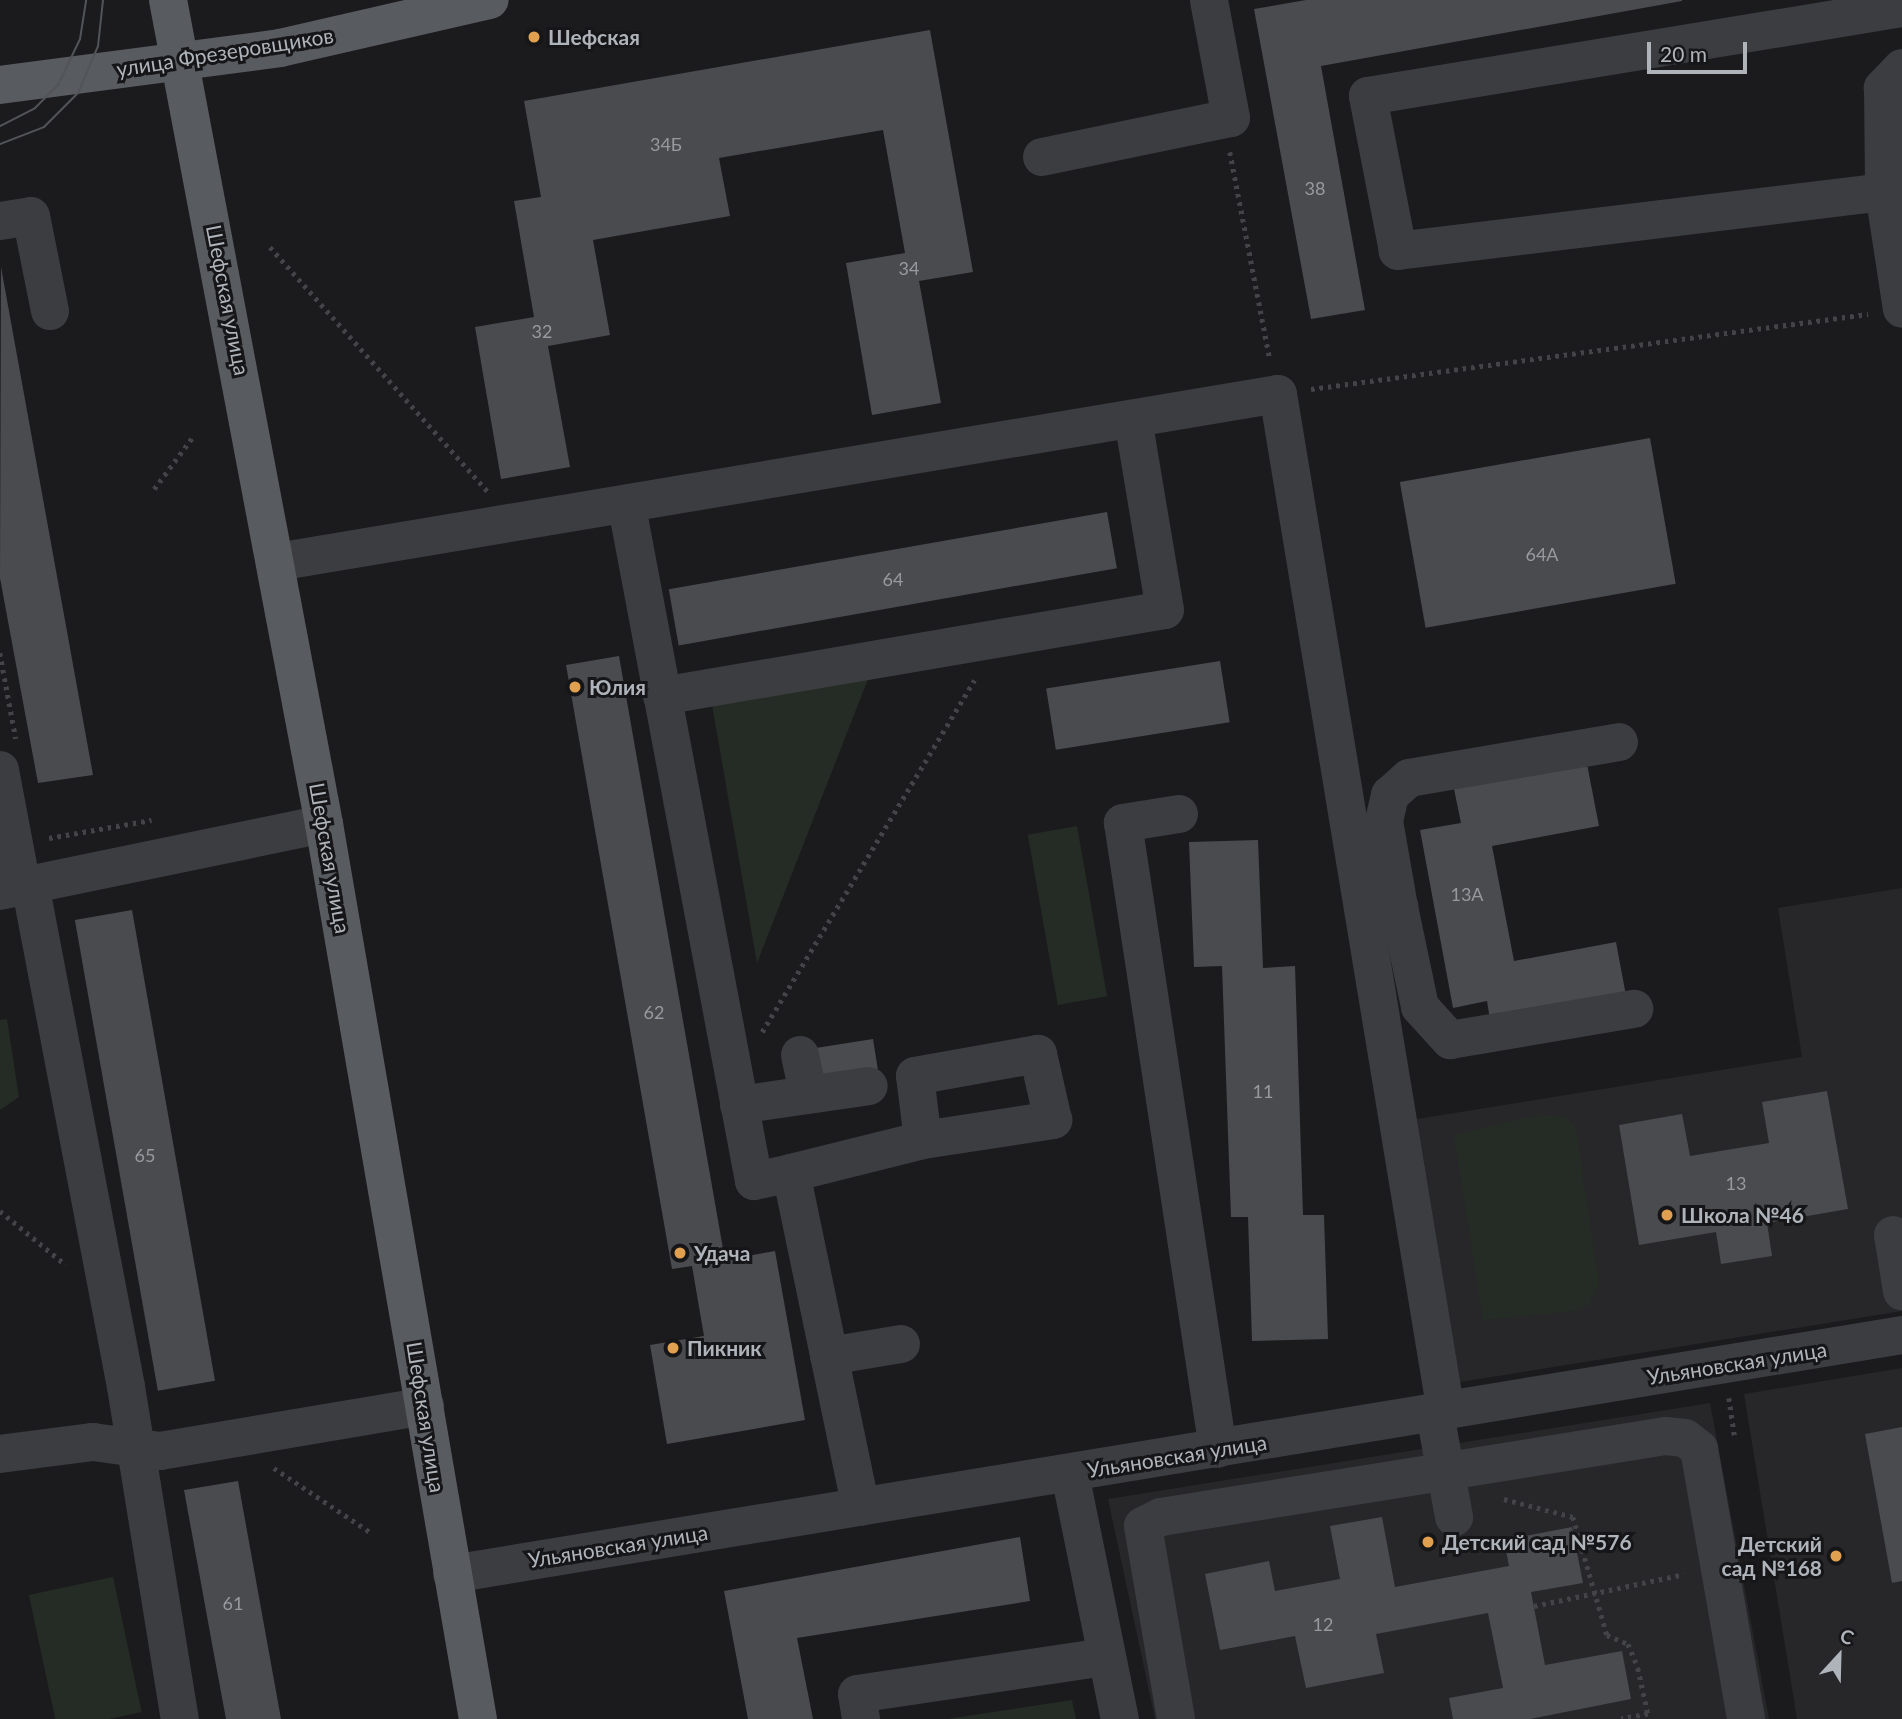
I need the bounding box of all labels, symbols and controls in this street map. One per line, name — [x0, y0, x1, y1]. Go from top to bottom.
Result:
street label: улица Фрезеровщиков — [115, 22, 335, 82]
place label: Шефская — [548, 24, 640, 50]
scale bar — [1650, 28, 1750, 72]
marker: Шефская — [526, 29, 542, 45]
text: 20 m — [1660, 41, 1707, 66]
house number: 34Б — [650, 133, 682, 155]
house number: 38 — [1305, 177, 1325, 199]
street label: Шефская улица — [201, 223, 255, 377]
house number: 34 — [899, 257, 919, 279]
house number: 32 — [532, 320, 552, 342]
house number: 64А — [1525, 543, 1559, 565]
house number: 64 — [883, 568, 903, 590]
place label: Юлия — [589, 674, 646, 700]
marker: Юлия — [567, 679, 583, 695]
street label: Шефская улица — [304, 781, 356, 935]
house number: 13А — [1450, 883, 1484, 905]
house number: 62 — [644, 1001, 664, 1023]
house number: 11 — [1253, 1080, 1273, 1102]
house number: 65 — [135, 1144, 155, 1166]
house number: 13 — [1726, 1172, 1746, 1194]
place label: Школа №46 — [1681, 1202, 1804, 1228]
marker: Школа №46 — [1659, 1207, 1675, 1223]
place label: Удача — [694, 1240, 750, 1266]
marker: Удача — [672, 1245, 688, 1261]
place label: Пикник — [687, 1335, 762, 1361]
street label: Ульяновская улица — [1645, 1336, 1829, 1390]
street label: Шефская улица — [402, 1340, 450, 1494]
marker: Пикник — [665, 1340, 681, 1356]
street label: Ульяновская улица — [1085, 1429, 1269, 1483]
street label: Ульяновская улица — [526, 1519, 710, 1573]
place label: Детский сад №576 — [1442, 1529, 1632, 1555]
place label: Детский сад №168 — [1722, 1531, 1822, 1581]
marker: Детский сад №576 — [1420, 1534, 1436, 1550]
marker: Детский сад №168 — [1828, 1548, 1844, 1564]
house number: 61 — [223, 1592, 243, 1614]
house number: 12 — [1313, 1613, 1333, 1635]
north arrow — [1804, 1621, 1874, 1691]
text: С — [1837, 1623, 1857, 1649]

